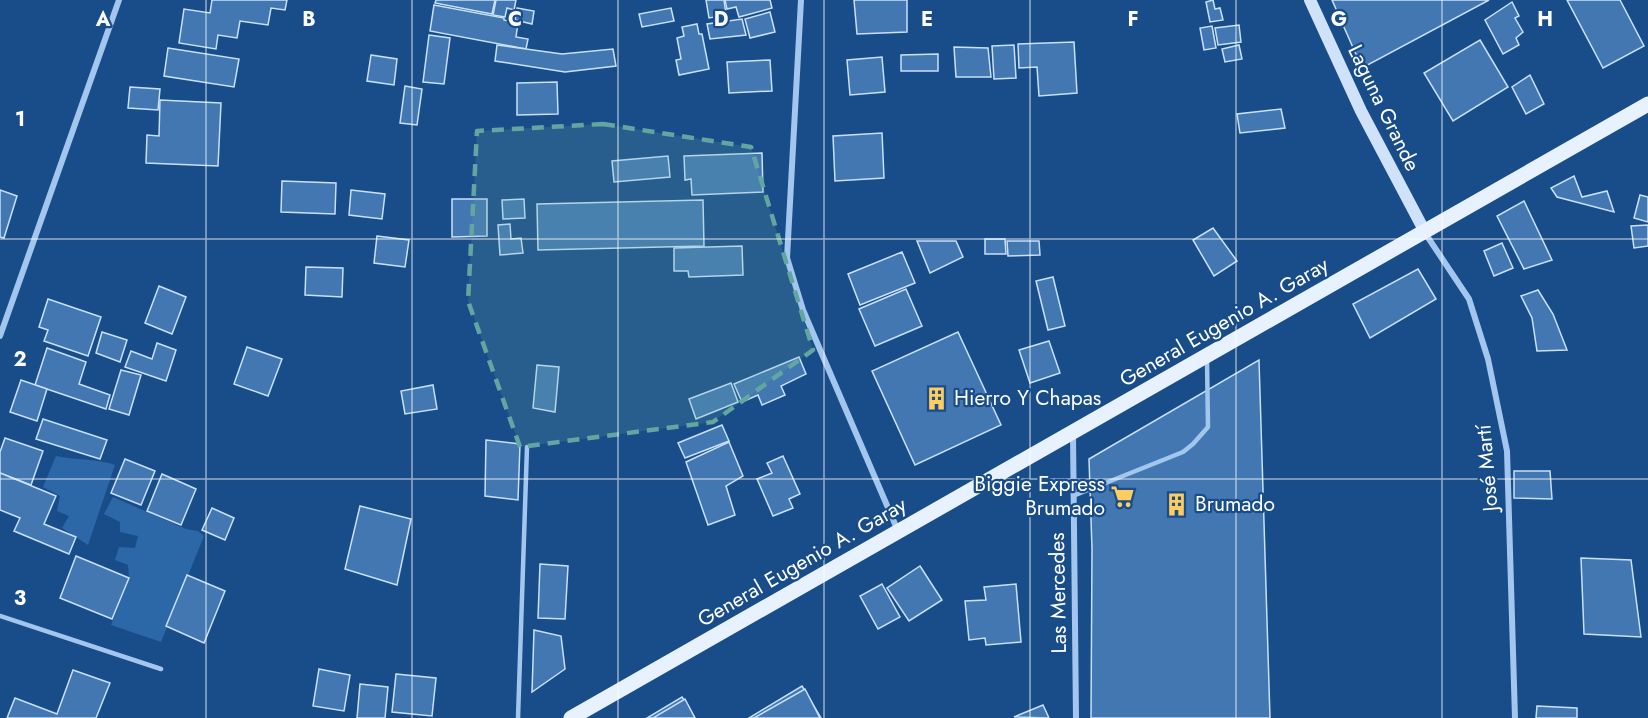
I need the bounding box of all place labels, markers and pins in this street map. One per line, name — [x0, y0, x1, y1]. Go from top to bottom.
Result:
place label: Hierro Y Chapas — [954, 383, 1101, 413]
building icon: Hierro Y Chapas — [923, 385, 949, 411]
place label: Biggie Express Brumado — [974, 469, 1105, 523]
supermarket icon: Biggie Express Brumado — [1110, 483, 1136, 509]
place label: Brumado — [1195, 489, 1275, 519]
building icon: Brumado — [1164, 491, 1190, 517]

